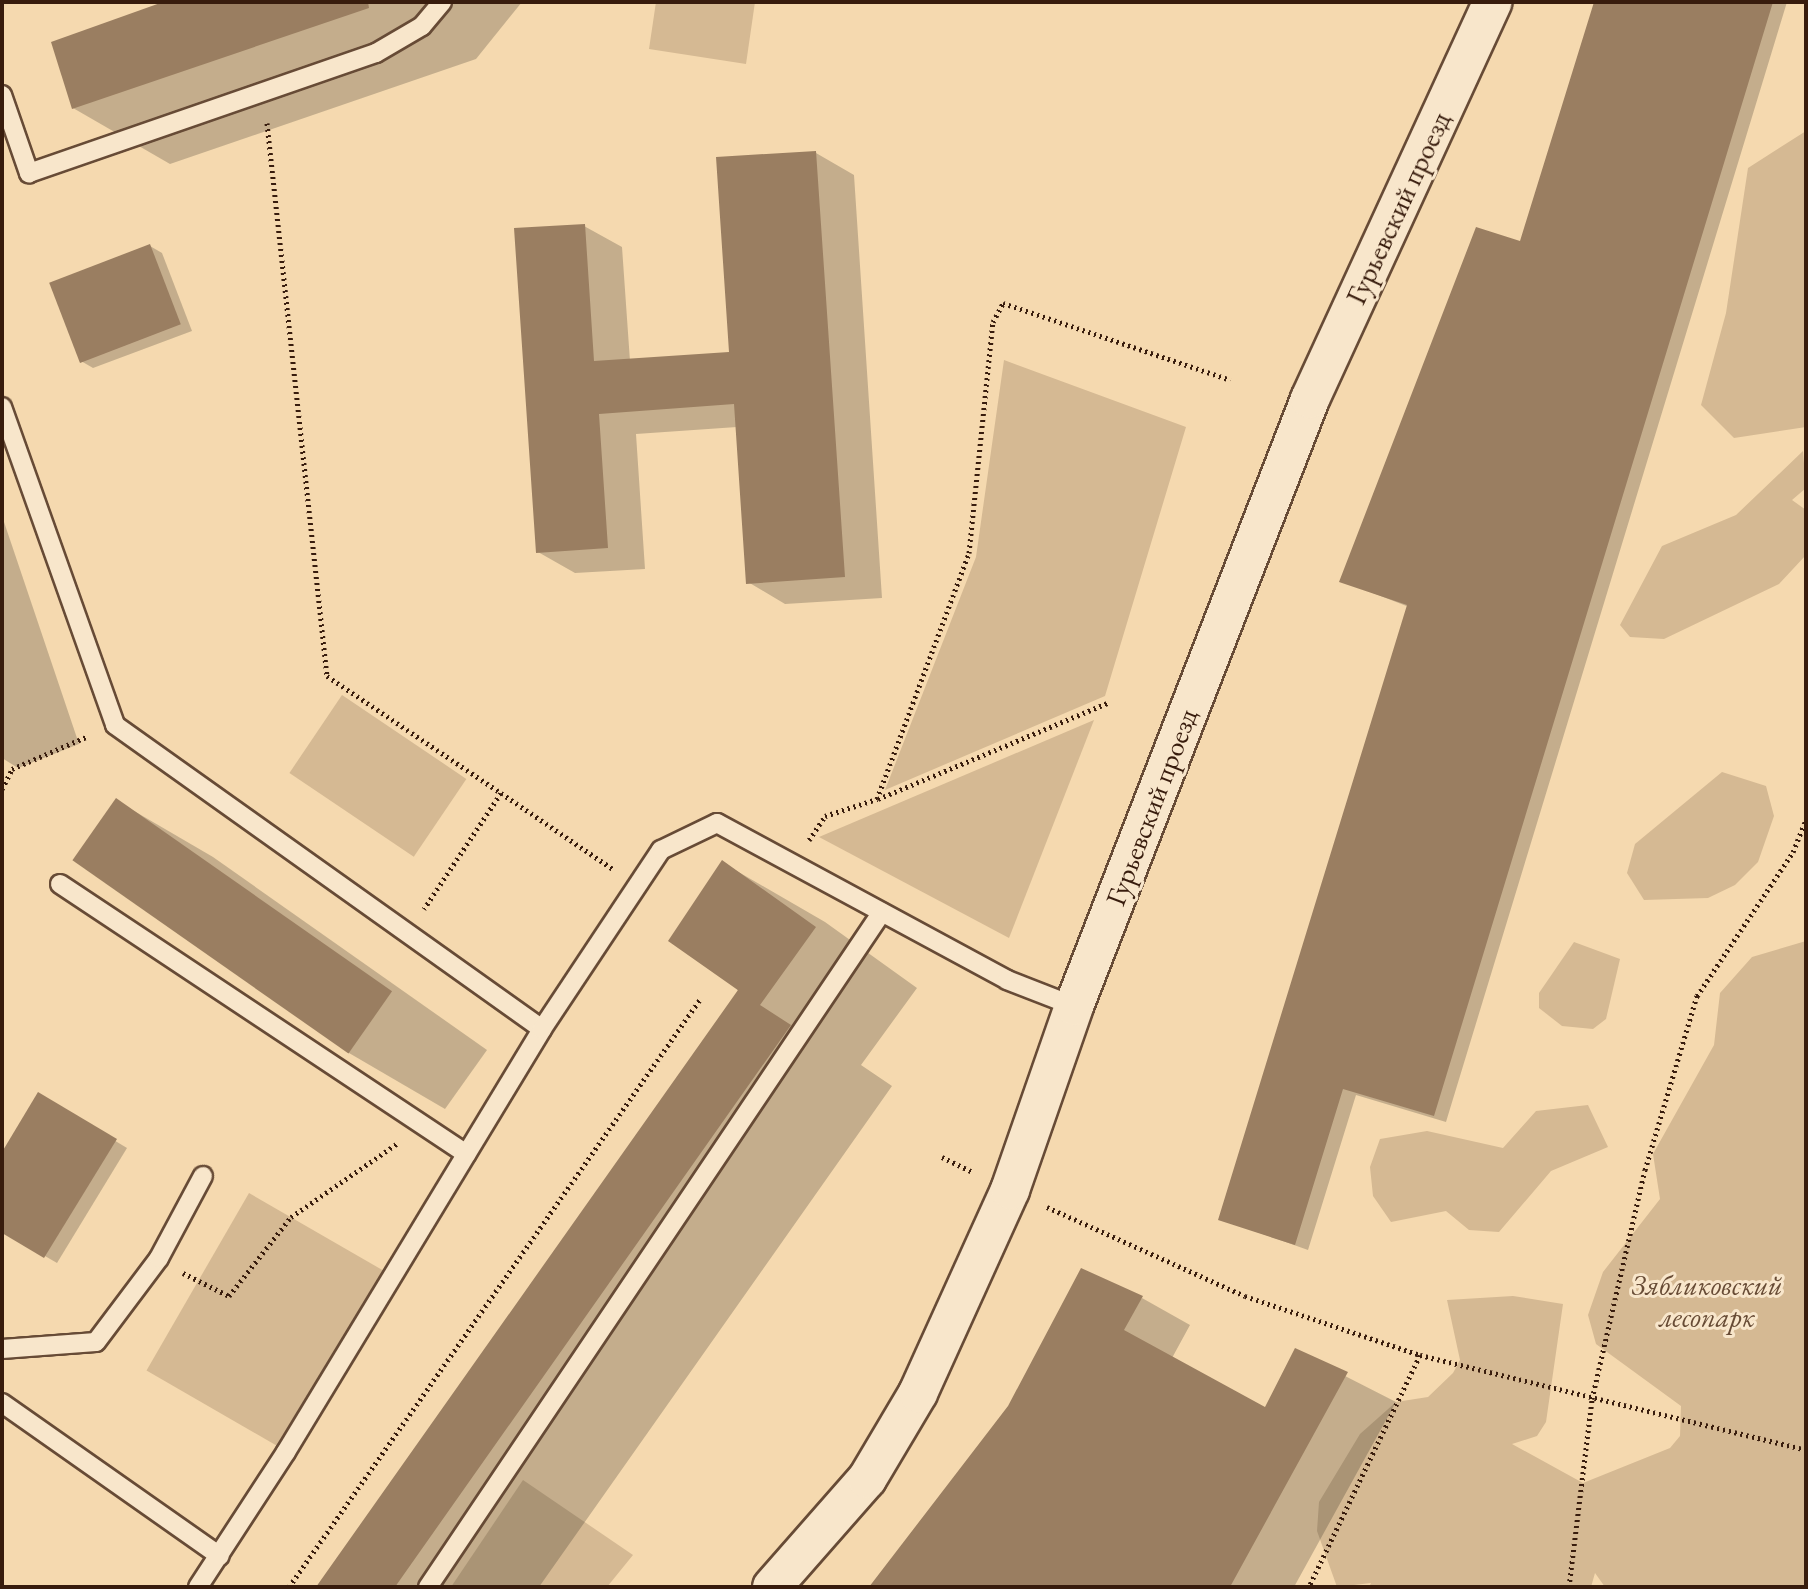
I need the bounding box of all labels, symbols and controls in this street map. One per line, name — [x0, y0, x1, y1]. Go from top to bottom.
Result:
street label: Гурьевский проезд — [1339, 107, 1457, 309]
street label: Гурьевский проезд — [1098, 704, 1204, 910]
park label: Зябликовский лесопарк — [1631, 1268, 1783, 1334]

